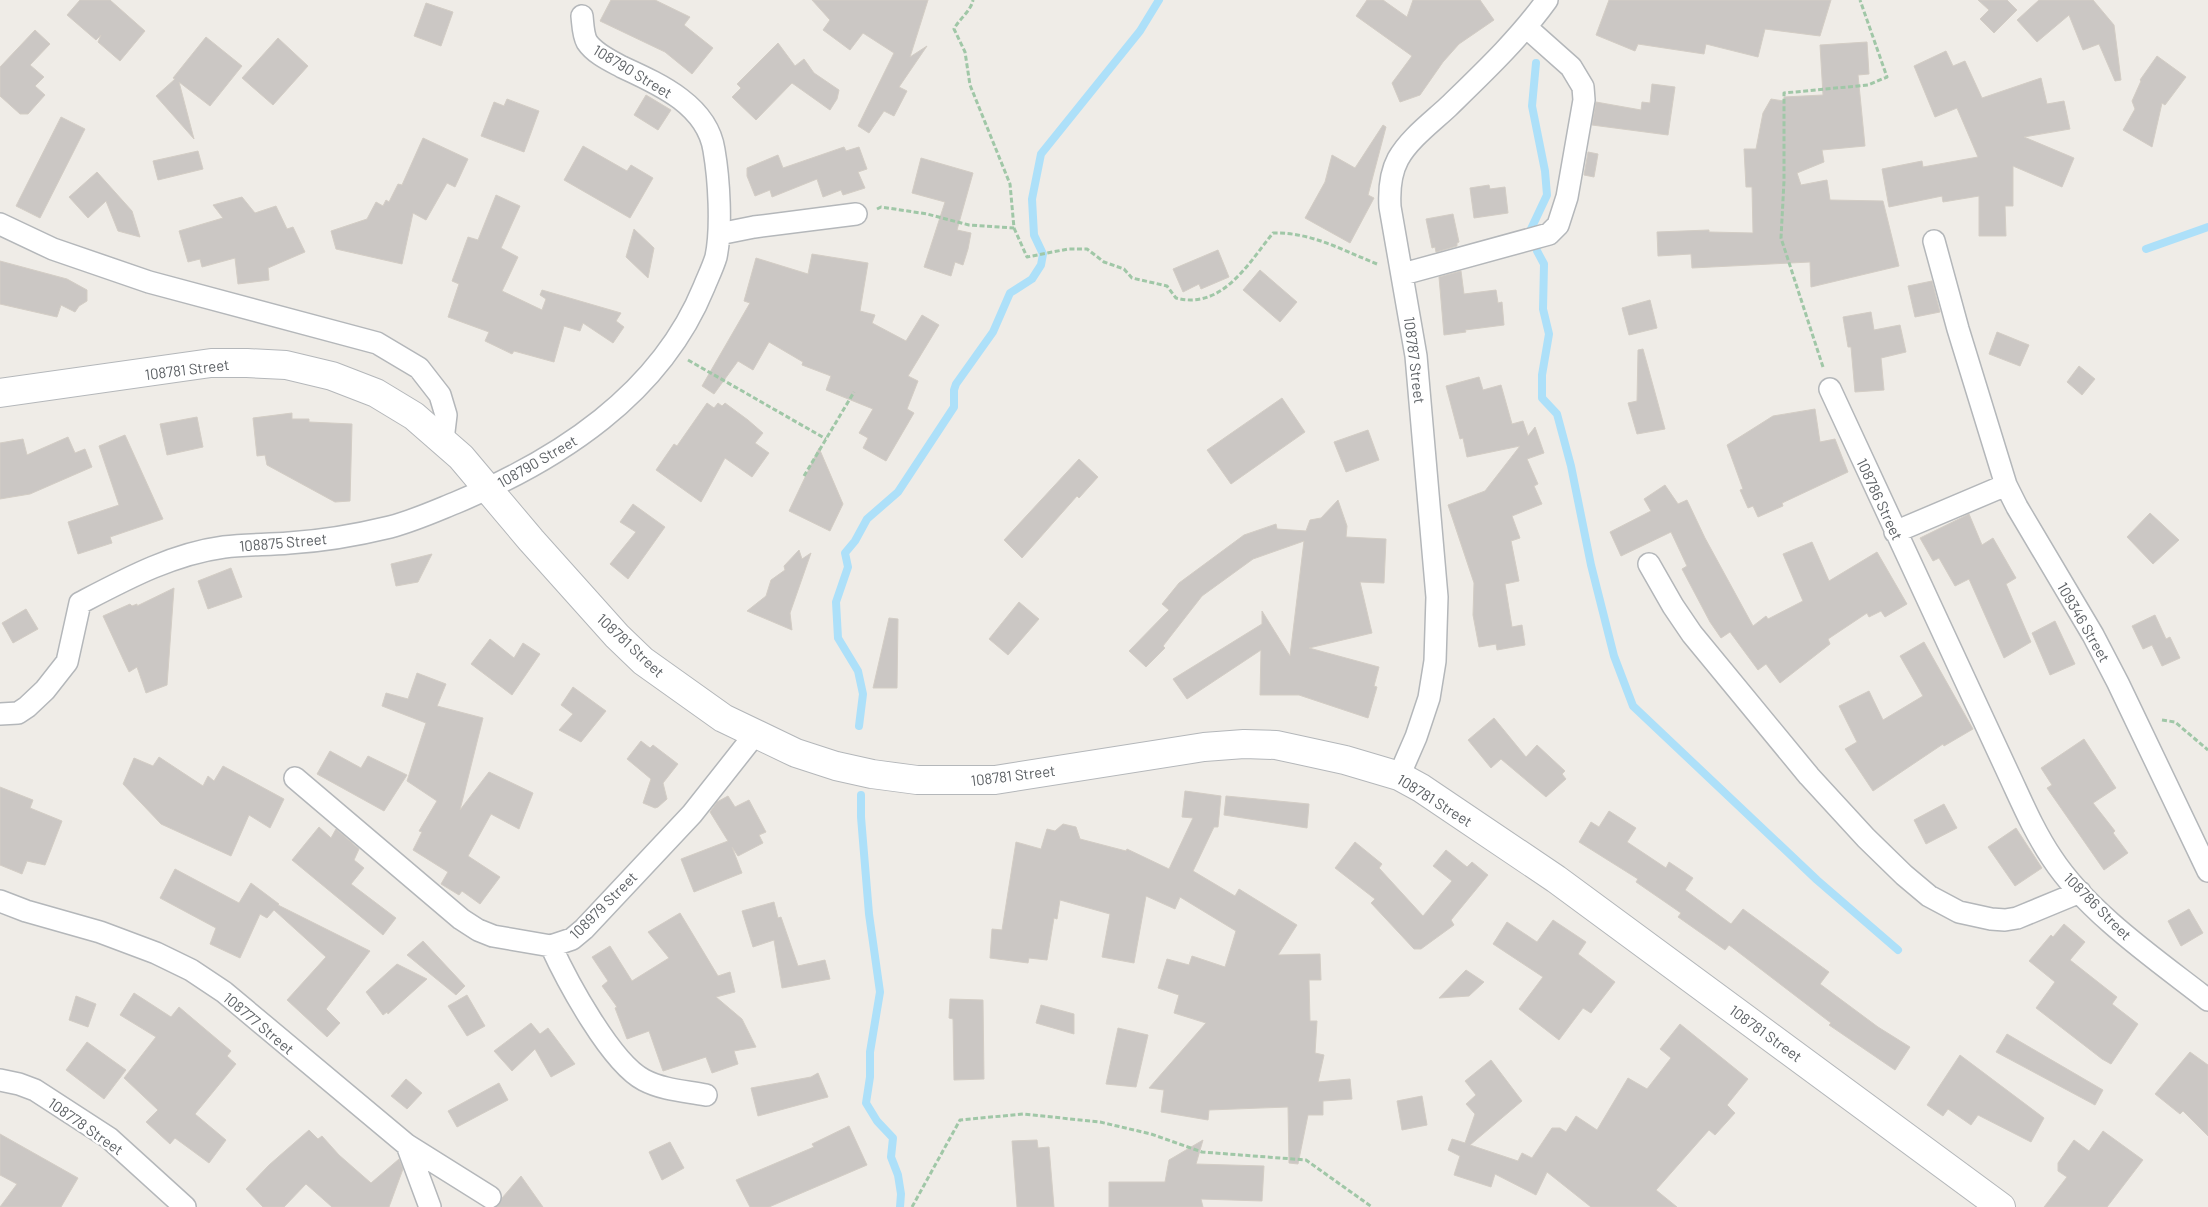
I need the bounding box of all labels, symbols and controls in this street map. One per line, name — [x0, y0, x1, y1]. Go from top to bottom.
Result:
street label: 108790 Street — [590, 40, 676, 102]
street label: 108787 Street — [1401, 315, 1429, 405]
street label: 108781 Street — [144, 355, 230, 383]
street label: 108790 Street — [494, 431, 580, 491]
street label: 108786 Street — [1853, 455, 1907, 543]
street label: 108875 Street — [238, 529, 328, 555]
street label: 109346 Street — [2054, 579, 2114, 665]
street label: 108781 Street — [594, 609, 668, 681]
street label: 108781 Street — [970, 761, 1056, 789]
street label: 108781 Street — [1394, 770, 1476, 830]
street label: 108979 Street — [565, 867, 641, 943]
street label: 108786 Street — [2060, 868, 2136, 944]
street label: 108777 Street — [220, 988, 298, 1058]
street label: 108781 Street — [1726, 1001, 1806, 1065]
street label: 108778 Street — [45, 1094, 127, 1158]

